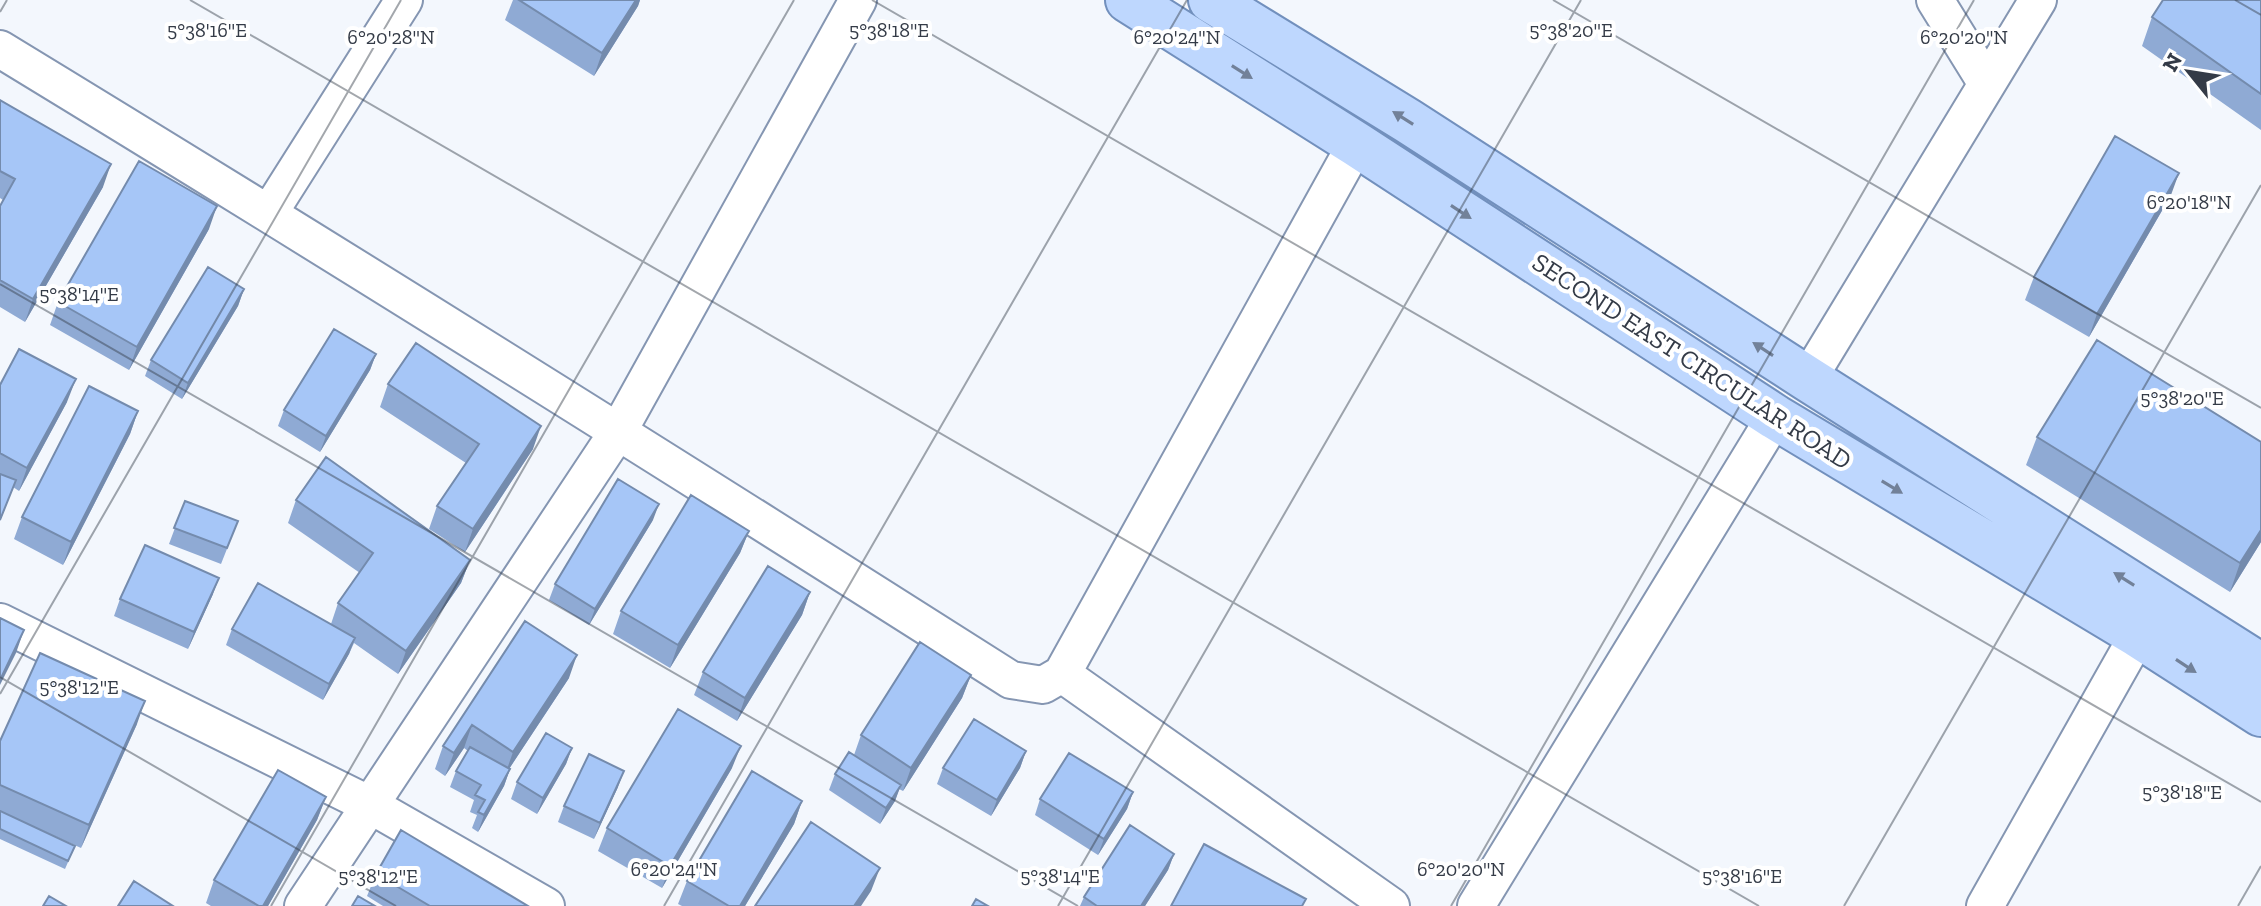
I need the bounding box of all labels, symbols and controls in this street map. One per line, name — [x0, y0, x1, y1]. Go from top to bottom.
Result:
text: 5°38'16"E — [167, 18, 247, 42]
text: 5°38'18"E — [849, 18, 929, 42]
text: 5°38'20"E — [1529, 18, 1613, 42]
text: 6°20'28"N — [347, 25, 435, 49]
text: 6°20'24"N — [1134, 25, 1221, 49]
text: 6°20'20"N — [1920, 25, 2008, 49]
north arrow — [2149, 32, 2229, 112]
text: N — [2156, 48, 2188, 76]
one-way arrow — [1231, 64, 1253, 78]
one-way arrow — [1392, 112, 1414, 126]
text: 6°20'18"N — [2147, 190, 2232, 214]
one-way arrow — [1450, 204, 1471, 219]
street label: SECOND EAST CIRCULAR ROAD — [1526, 246, 1858, 476]
text: 5°38'14"E — [39, 282, 119, 306]
one-way arrow — [1752, 343, 1774, 357]
text: 5°38'20"E — [2140, 386, 2224, 410]
one-way arrow — [1881, 480, 1903, 494]
one-way arrow — [2113, 572, 2135, 586]
one-way arrow — [2175, 658, 2197, 673]
text: 5°38'12"E — [39, 675, 119, 699]
text: 5°38'18"E — [2142, 780, 2222, 804]
text: 6°20'24"N — [631, 857, 718, 881]
text: 6°20'20"N — [1417, 857, 1505, 881]
text: 5°38'12"E — [338, 864, 418, 888]
text: 5°38'14"E — [1020, 864, 1100, 888]
text: 5°38'16"E — [1702, 864, 1782, 888]

